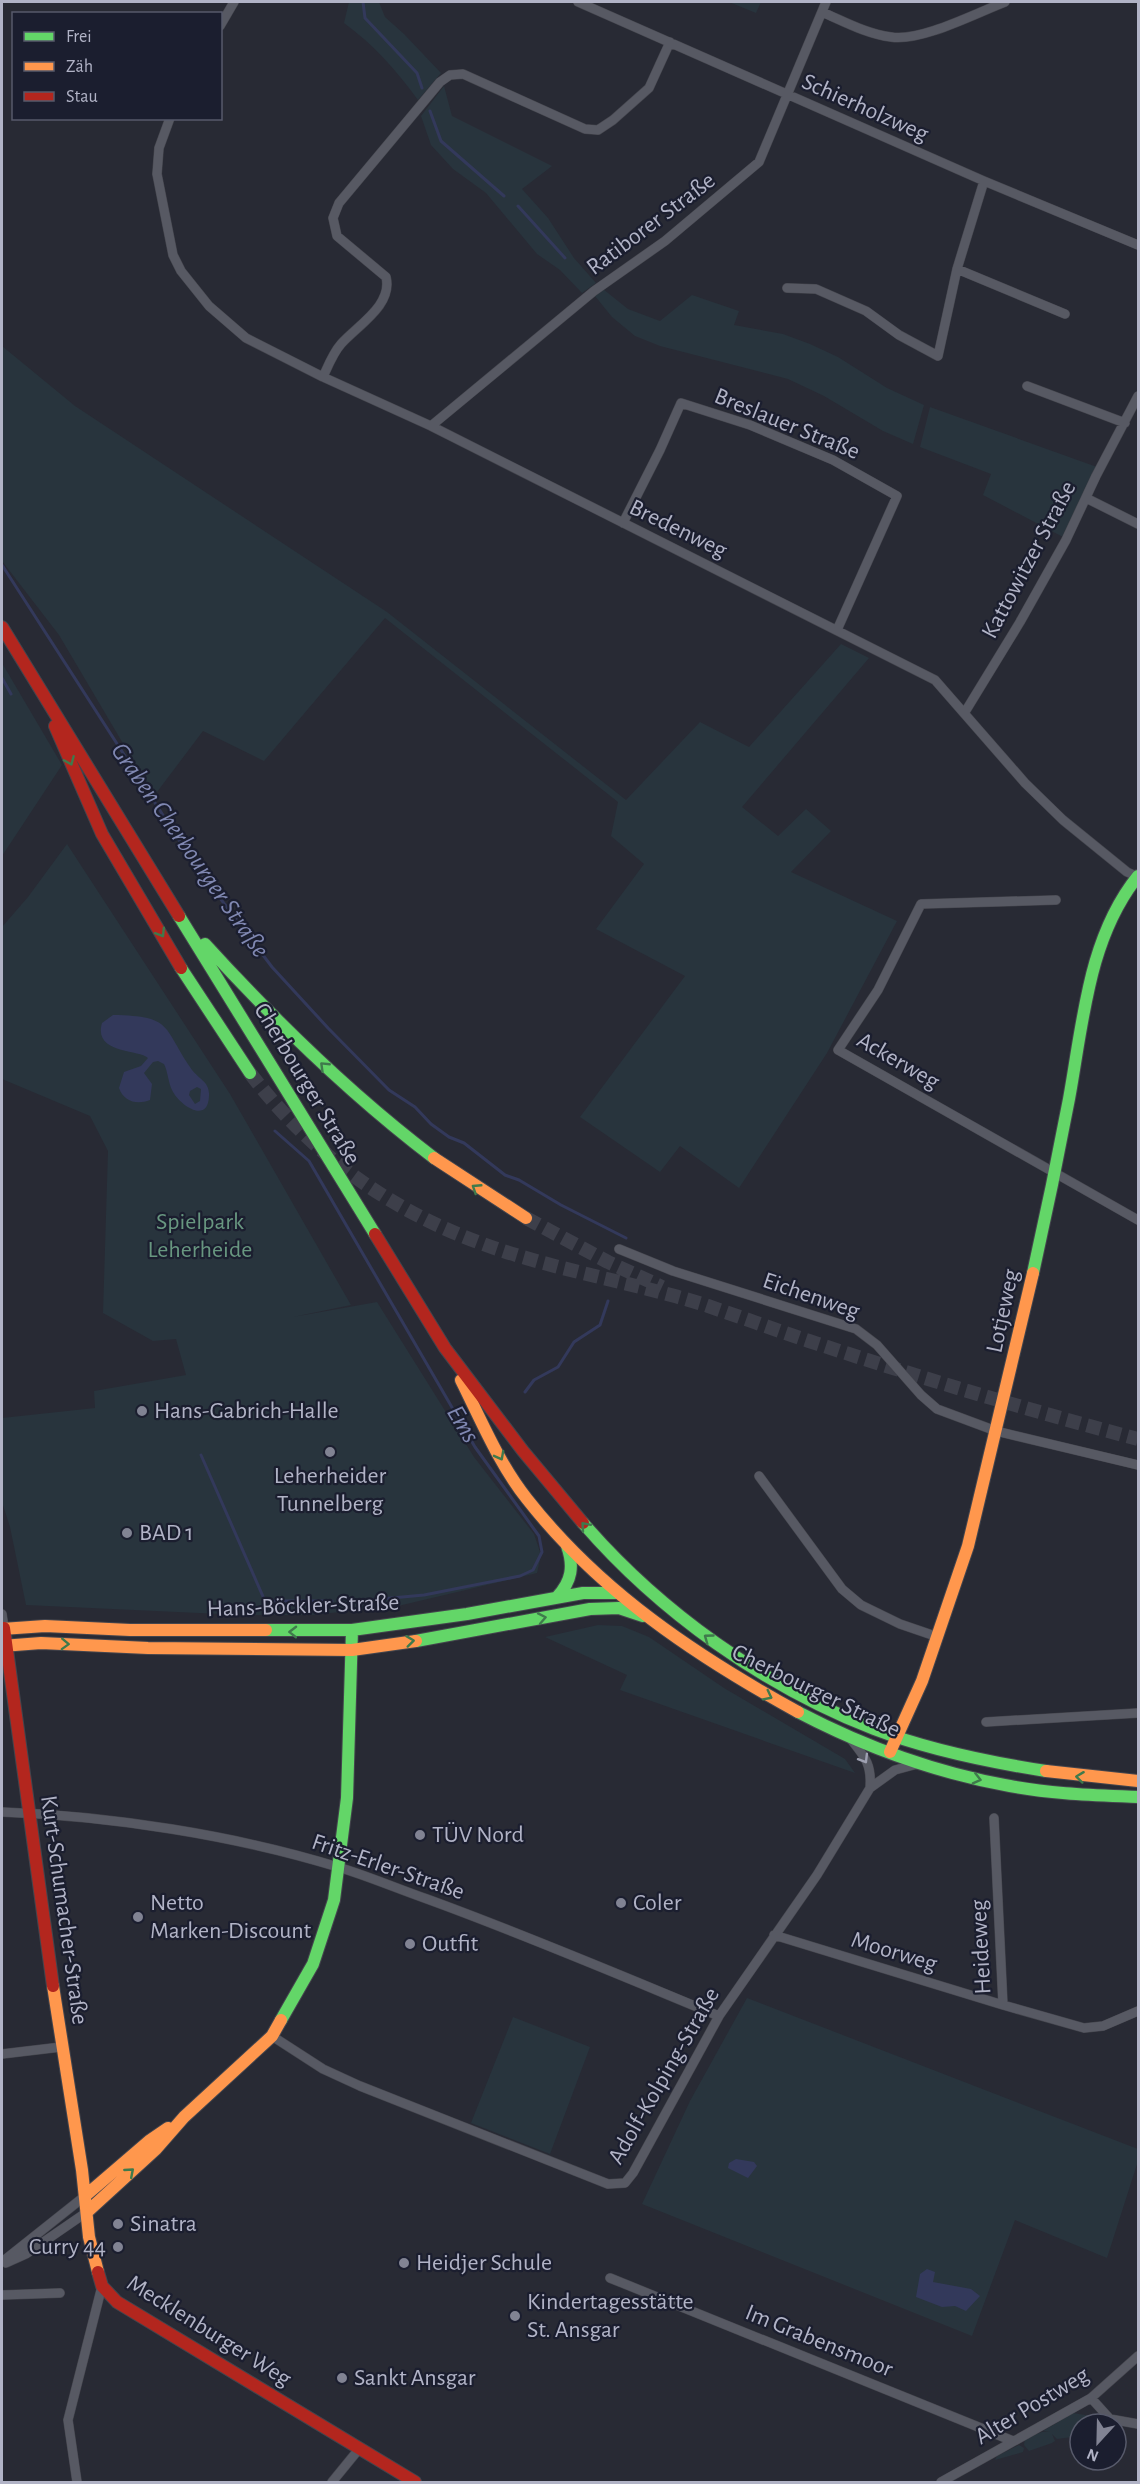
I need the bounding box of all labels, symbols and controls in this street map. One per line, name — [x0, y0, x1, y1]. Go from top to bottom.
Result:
legend — [12, 12, 222, 120]
text: Frei — [66, 28, 92, 46]
text: Zäh — [66, 58, 93, 76]
street label: Schierholzweg — [798, 69, 932, 147]
text: Stau — [66, 88, 98, 106]
street label: Ratiborer Straße — [582, 168, 720, 280]
street label: Breslauer Straße — [711, 384, 863, 464]
street label: Kattowitzer Straße — [977, 477, 1081, 643]
street label: Bredenweg — [625, 495, 731, 563]
water label: Graben Cherbourger Straße — [106, 738, 274, 962]
one-way arrow — [63, 755, 75, 766]
one-way arrow — [153, 927, 165, 937]
street label: Cherbourger Straße — [249, 999, 365, 1169]
street label: Ackerweg — [853, 1028, 944, 1094]
one-way arrow — [320, 1062, 330, 1073]
one-way arrow — [472, 1183, 482, 1195]
park label: Spielpark Leherheide — [148, 1210, 252, 1262]
street label: Lotjeweg — [982, 1267, 1024, 1355]
street label: Eichenweg — [760, 1268, 863, 1324]
place label: Hans-Gabrich-Halle — [154, 1399, 339, 1423]
water label: Ems — [442, 1401, 484, 1447]
marker: Hans-Gabrich-Halle — [135, 1404, 149, 1418]
marker: Leherheider Tunnelberg — [323, 1445, 337, 1459]
one-way arrow — [493, 1450, 504, 1461]
place label: Leherheider Tunnelberg — [274, 1464, 387, 1516]
place label: BAD 1 — [139, 1521, 193, 1545]
one-way arrow — [581, 1522, 592, 1532]
marker: BAD 1 — [120, 1526, 134, 1540]
street label: Hans-Böckler-Straße — [206, 1591, 400, 1621]
one-way arrow — [537, 1612, 547, 1625]
one-way arrow — [289, 1626, 298, 1638]
one-way arrow — [704, 1634, 715, 1645]
one-way arrow — [405, 1636, 414, 1648]
one-way arrow — [60, 1638, 69, 1651]
street label: Cherbourger Straße — [728, 1640, 904, 1742]
one-way arrow — [762, 1689, 773, 1701]
one-way arrow — [857, 1753, 868, 1763]
one-way arrow — [972, 1771, 982, 1784]
one-way arrow — [1076, 1771, 1085, 1783]
street label: Kurt-Schumacher-Straße — [36, 1794, 92, 2026]
place label: TÜV Nord — [432, 1822, 524, 1847]
marker: TÜV Nord — [413, 1828, 427, 1842]
street label: Fritz-Erler-Straße — [309, 1830, 467, 1904]
place label: Netto Marken-Discount — [150, 1891, 312, 1943]
place label: Coler — [633, 1891, 682, 1915]
marker: Coler — [614, 1896, 628, 1910]
street label: Heideweg — [967, 1899, 995, 1995]
marker: Netto Marken-Discount — [131, 1910, 145, 1924]
street label: Moorweg — [848, 1928, 940, 1976]
place label: Outfit — [422, 1932, 478, 1956]
marker: Outfit — [403, 1937, 417, 1951]
street label: Adolf-Kolping-Straße — [604, 1984, 724, 2168]
one-way arrow — [123, 2168, 134, 2179]
place label: Sinatra — [130, 2212, 197, 2236]
marker: Sinatra — [111, 2217, 125, 2231]
place label: Curry 44 — [29, 2235, 106, 2259]
marker: Curry 44 — [111, 2240, 125, 2254]
place label: Heidjer Schule — [416, 2251, 552, 2275]
marker: Heidjer Schule — [397, 2256, 411, 2270]
street label: Mecklenburger Weg — [123, 2271, 296, 2391]
place label: Kindertagesstätte St. Ansgar — [527, 2290, 694, 2342]
street label: Im Grabensmoor — [742, 2300, 896, 2382]
marker: Kindertagesstätte St. Ansgar — [508, 2309, 522, 2323]
street label: Alter Postweg — [971, 2363, 1093, 2449]
place label: Sankt Ansgar — [354, 2366, 476, 2390]
marker: Sankt Ansgar — [335, 2371, 349, 2385]
north arrow — [1068, 2412, 1128, 2472]
text: N — [1085, 2445, 1101, 2464]

